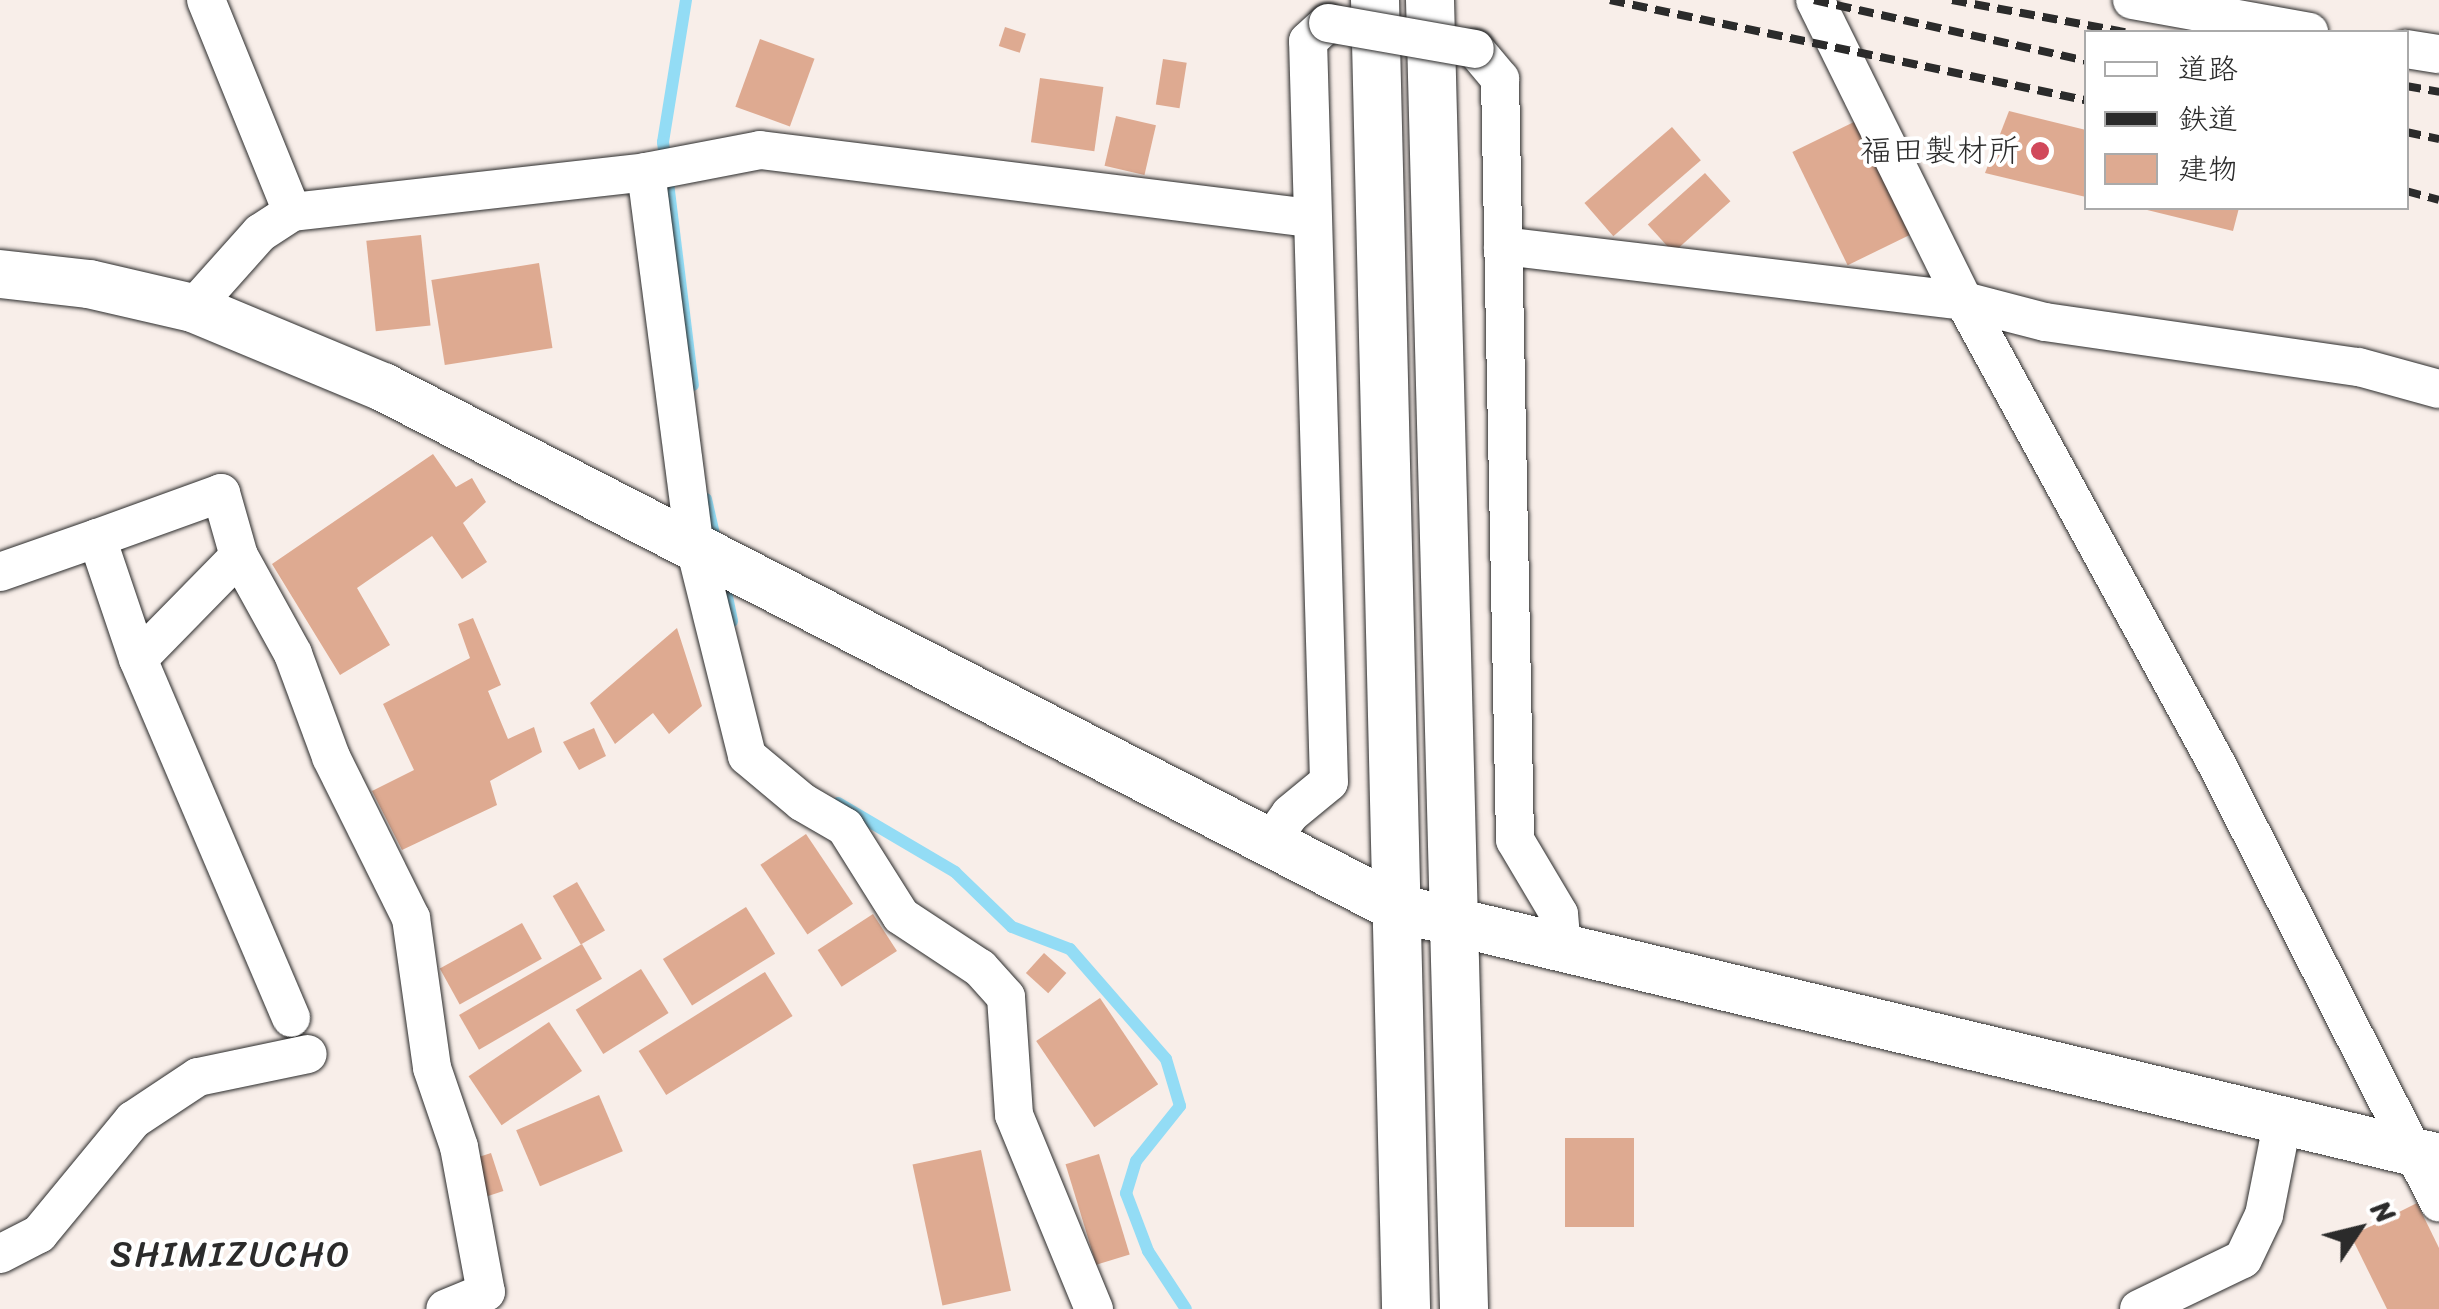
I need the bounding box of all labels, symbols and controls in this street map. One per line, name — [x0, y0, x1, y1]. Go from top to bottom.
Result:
legend — [2084, 30, 2409, 210]
text: 道路 — [2178, 42, 2238, 96]
text: 鉄道 — [2178, 92, 2238, 146]
place label: 福田製材所 — [1860, 132, 2020, 170]
marker: 福田製材所 — [2029, 140, 2051, 162]
text: 建物 — [2178, 142, 2238, 196]
north arrow — [2309, 1179, 2409, 1279]
text: N — [2358, 1190, 2410, 1234]
district label: SHIMIZUCHO — [113, 1233, 349, 1275]

